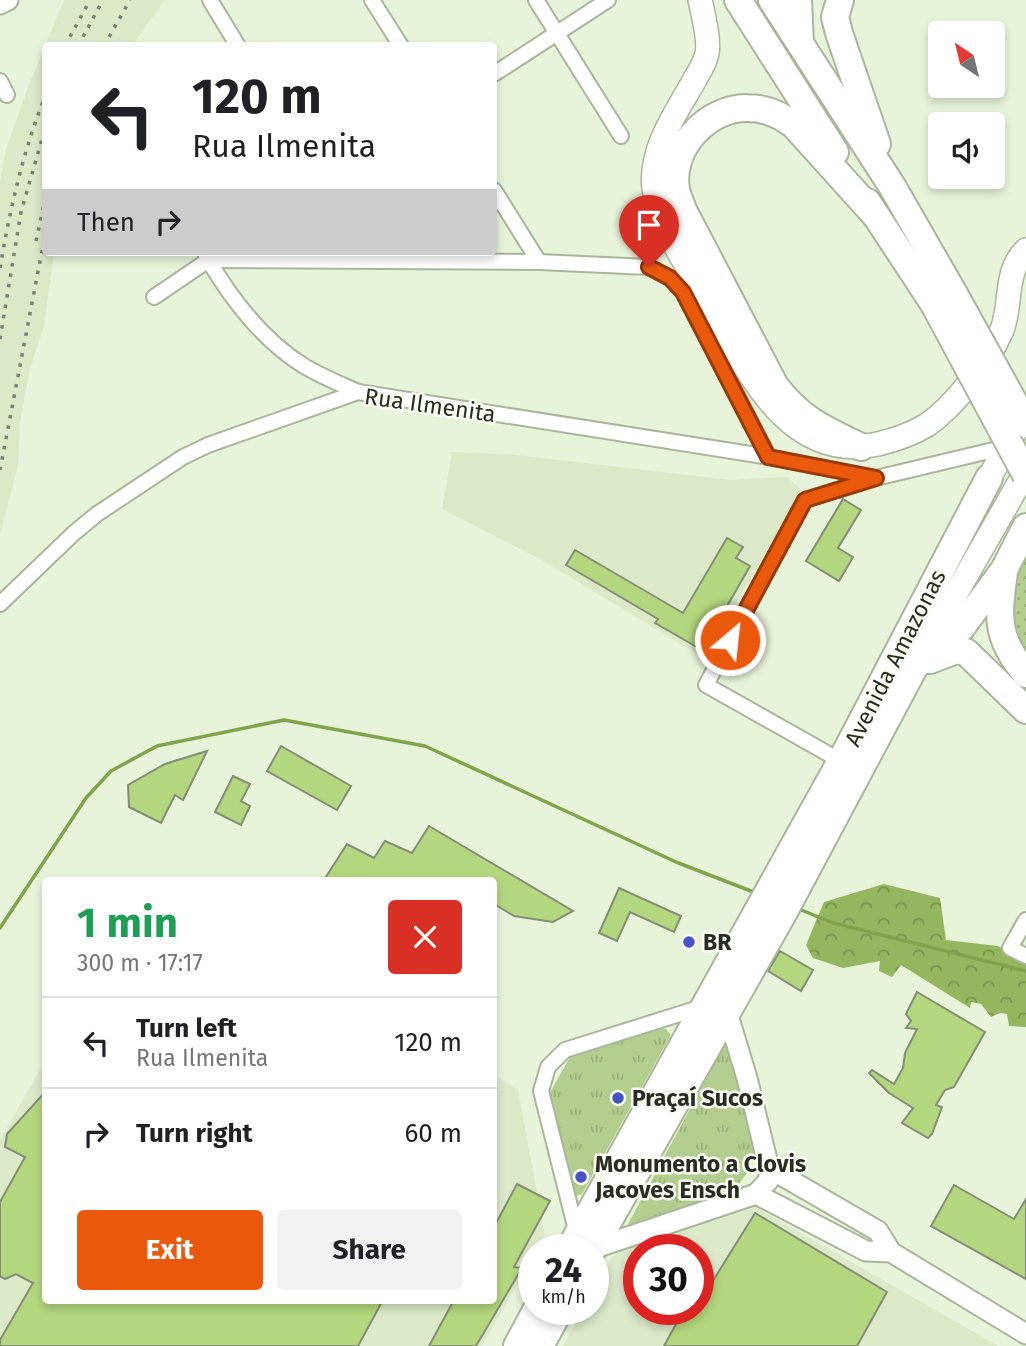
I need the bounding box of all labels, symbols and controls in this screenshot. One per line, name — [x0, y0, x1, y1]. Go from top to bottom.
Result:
north arrow — [928, 21, 1004, 98]
map controls — [928, 21, 1005, 189]
text: 120 m — [192, 67, 322, 126]
icon: left — [77, 70, 168, 161]
button: sound — [928, 112, 1005, 189]
text: Rua Ilmenita — [192, 127, 376, 165]
pin — [619, 195, 679, 267]
icon: right — [149, 203, 187, 241]
icon: arrive — [630, 206, 668, 244]
text: Then — [77, 207, 135, 238]
street label: Rua Ilmenita — [363, 382, 497, 428]
street label: Avenida Amazonas — [838, 565, 952, 751]
position arrow — [693, 603, 767, 677]
text: 1 min — [77, 898, 178, 948]
button: close — [388, 900, 462, 974]
place label: BR — [703, 928, 732, 956]
marker: BR — [681, 934, 697, 950]
text: 300 m · 17:17 — [77, 949, 203, 977]
text: Turn left — [136, 1013, 237, 1044]
icon: left — [77, 1024, 115, 1062]
text: 120 m — [394, 1027, 462, 1058]
text: Rua Ilmenita — [136, 1044, 268, 1072]
place label: Praçaí Sucos — [632, 1084, 763, 1113]
marker: Praçaí Sucos — [610, 1090, 626, 1106]
icon: right — [77, 1115, 115, 1153]
text: Turn right — [136, 1118, 253, 1149]
text: 60 m — [404, 1118, 462, 1149]
place label: Monumento a Clovis Jacoves Ensch — [594, 1150, 806, 1204]
marker: Monumento a Clovis Jacoves Ensch — [573, 1169, 589, 1185]
button: Exit — [77, 1210, 263, 1290]
button: Share — [277, 1210, 462, 1290]
speed limit sign: 30 — [623, 1234, 714, 1325]
text: 24 — [545, 1249, 582, 1291]
text: km/h — [541, 1286, 586, 1308]

